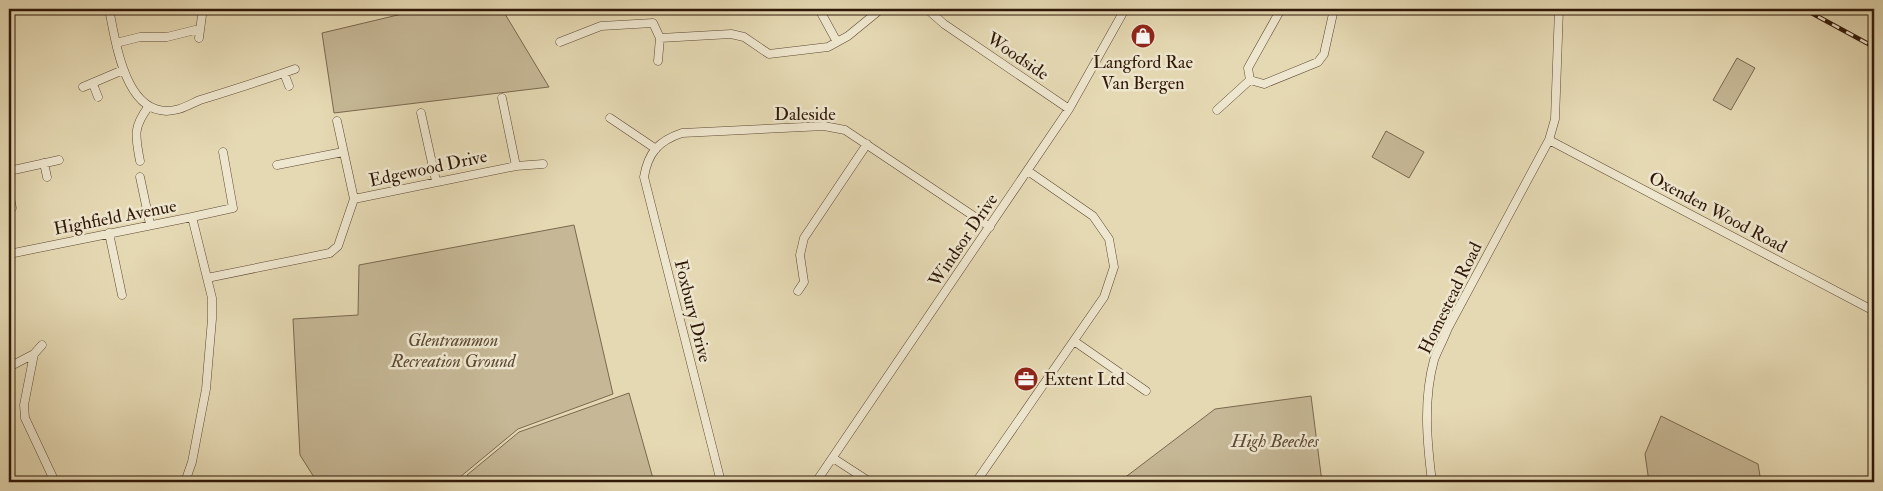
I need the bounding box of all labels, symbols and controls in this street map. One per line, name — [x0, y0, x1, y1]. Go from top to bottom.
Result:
shop icon: Langford Rae Van Bergen — [1130, 23, 1156, 49]
street label: Woodside — [981, 27, 1054, 86]
place label: Langford Rae Van Bergen — [1093, 51, 1194, 95]
street label: Daleside — [774, 103, 836, 126]
street label: Edgewood Drive — [367, 145, 490, 192]
street label: Oxenden Wood Road — [1645, 166, 1791, 259]
street label: Windsor Drive — [923, 189, 1003, 292]
street label: Highfield Avenue — [52, 194, 179, 241]
street label: Homestead Road — [1413, 238, 1488, 358]
street label: Foxbury Drive — [669, 257, 716, 365]
park label: Glentrammon Recreation Ground — [390, 329, 517, 373]
office icon: Extent Ltd — [1013, 366, 1039, 392]
place label: Extent Ltd — [1044, 368, 1125, 391]
park label: High Beeches — [1230, 430, 1320, 453]

